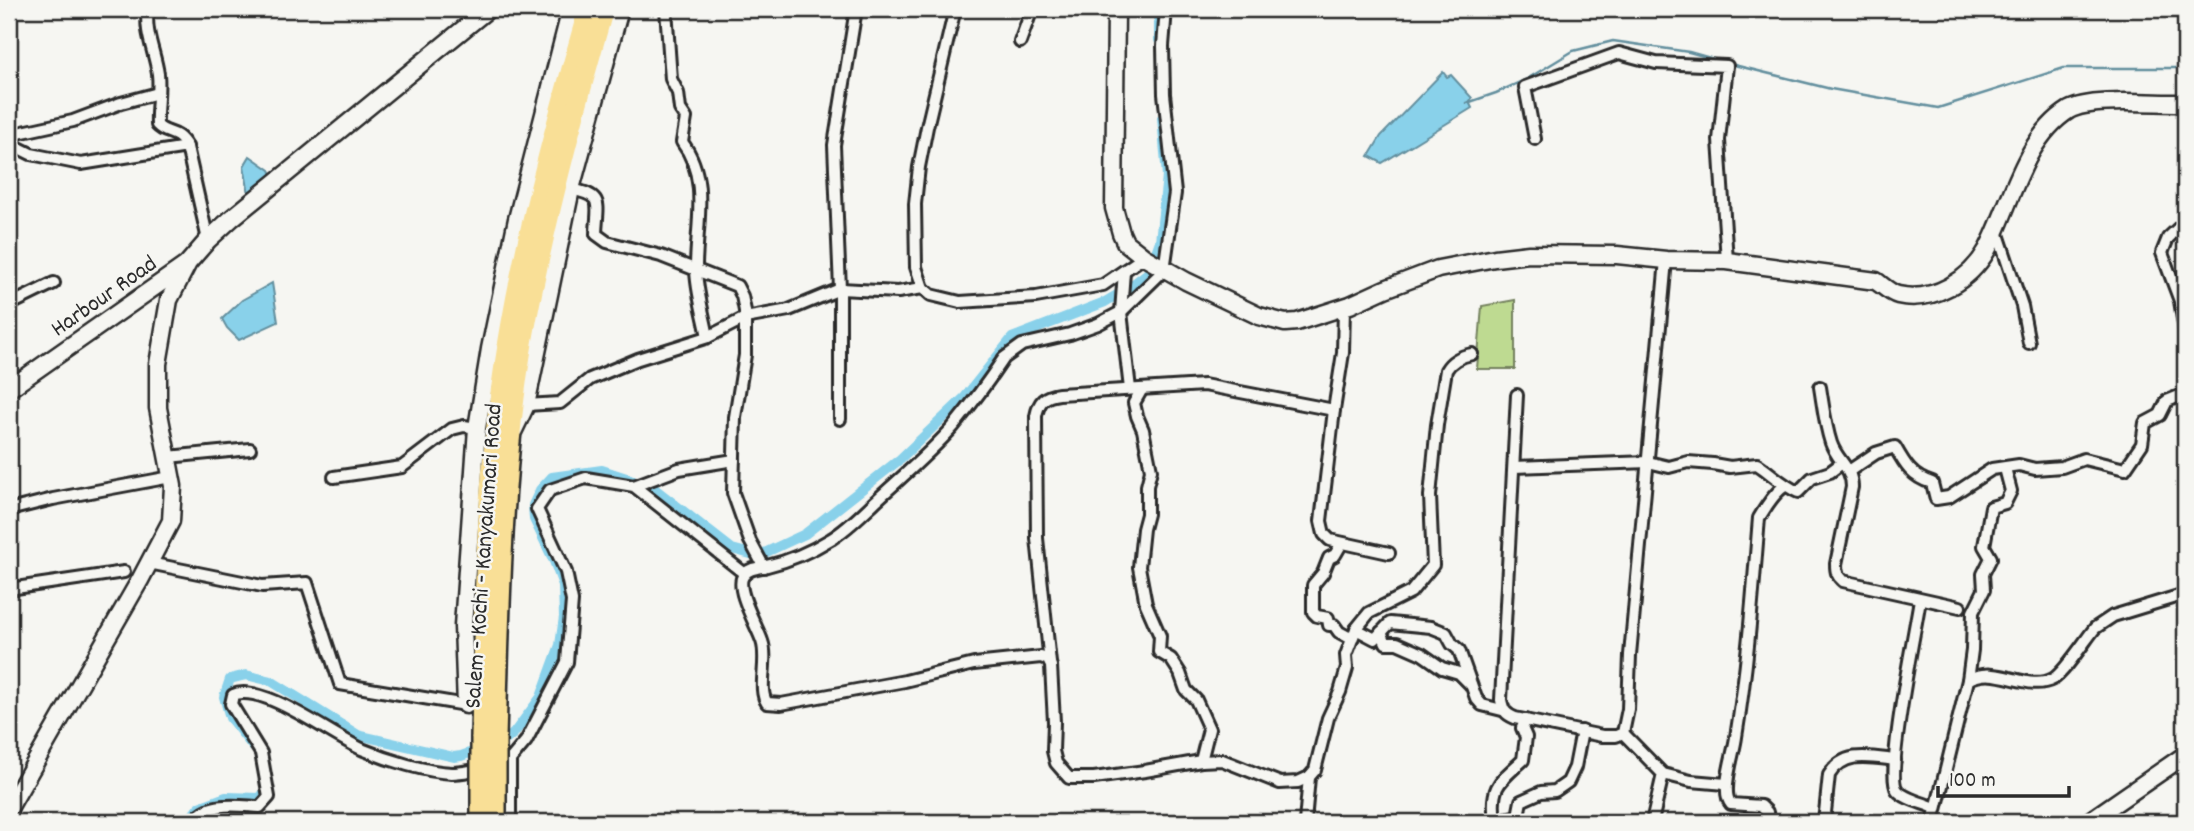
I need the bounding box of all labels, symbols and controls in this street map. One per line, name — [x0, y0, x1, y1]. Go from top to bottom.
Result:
street label: Harbour Road — [45, 248, 165, 347]
street label: Salem - Kochi - Kanyakumari Road — [457, 402, 513, 710]
scale bar — [1938, 754, 2070, 798]
text: 100 m — [1949, 767, 1996, 797]

